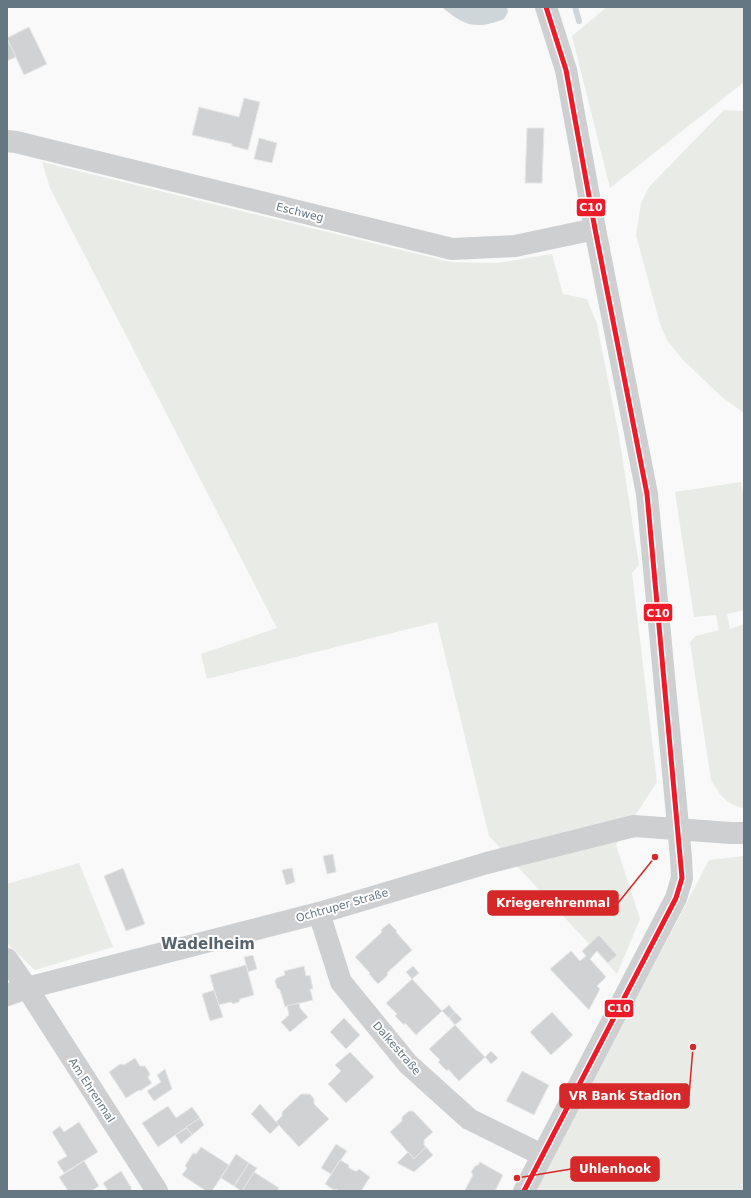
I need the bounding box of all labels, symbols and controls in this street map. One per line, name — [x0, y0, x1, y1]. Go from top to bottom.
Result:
line badge: C10 — [576, 198, 606, 217]
street label: Eschweg — [275, 200, 325, 225]
text: C10 — [579, 201, 603, 214]
line badge: C10 — [643, 603, 673, 622]
text: C10 — [646, 607, 670, 620]
street label: Ochtruper Straße — [294, 886, 390, 925]
callout: Kriegerehrenmal — [488, 891, 618, 915]
text: Kriegerehrenmal — [496, 896, 610, 910]
district label: Wadelheim — [161, 935, 255, 953]
line badge: C10 — [604, 999, 634, 1018]
text: C10 — [607, 1002, 631, 1015]
street label: Dalkestraße — [370, 1019, 423, 1078]
street label: Am Ehrenmal — [66, 1056, 117, 1125]
callout: VR Bank Stadion — [560, 1084, 689, 1108]
text: VR Bank Stadion — [569, 1089, 681, 1103]
callout: Uhlenhook — [571, 1157, 659, 1181]
text: Uhlenhook — [579, 1162, 652, 1176]

